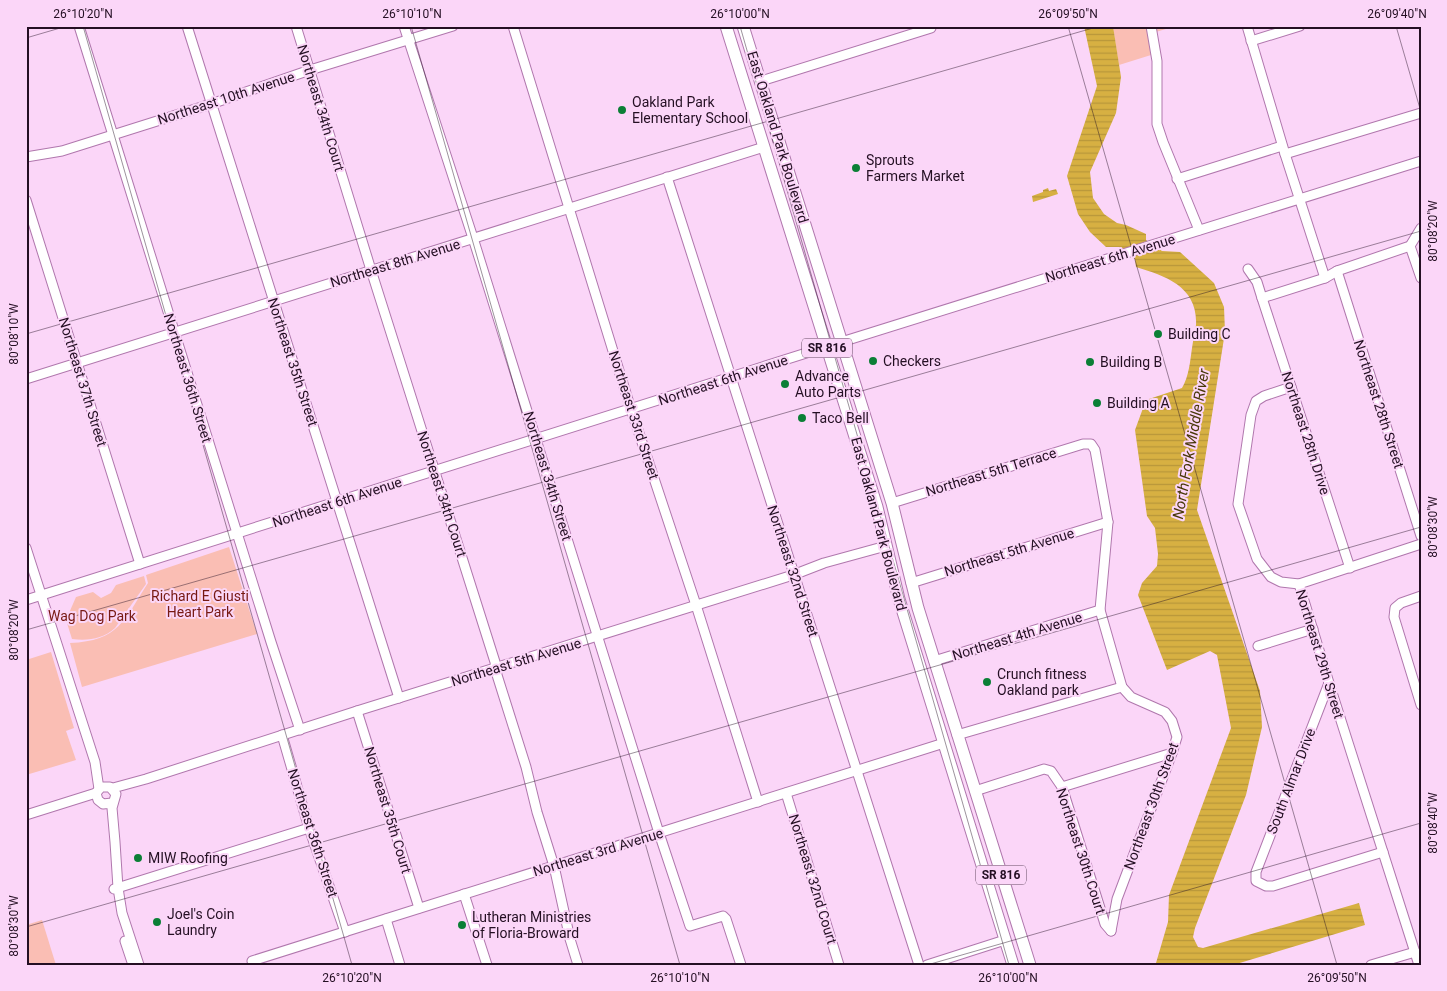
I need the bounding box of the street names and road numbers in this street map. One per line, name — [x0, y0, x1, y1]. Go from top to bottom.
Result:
street label: Northeast 34th Court — [294, 43, 348, 174]
street label: East Oakland Park Boulevard — [744, 49, 812, 225]
street label: Northeast 10th Avenue — [156, 68, 296, 128]
street label: Northeast 6th Avenue — [1043, 231, 1177, 285]
street label: Northeast 8th Avenue — [328, 236, 462, 290]
street label: Northeast 35th Street — [265, 296, 321, 429]
street label: Northeast 36th Street — [161, 312, 215, 445]
street label: Northeast 37th Street — [56, 316, 110, 449]
road number: SR 816 — [802, 338, 852, 358]
street label: Northeast 28th Street — [1351, 338, 1407, 471]
street label: Northeast 33rd Street — [606, 349, 662, 482]
street label: Northeast 6th Avenue — [656, 352, 790, 408]
street label: Northeast 28th Drive — [1279, 369, 1333, 497]
street label: Northeast 34th Street — [521, 410, 575, 543]
street label: Northeast 34th Court — [414, 429, 470, 559]
street label: East Oakland Park Boulevard — [848, 435, 910, 613]
street label: Northeast 5th Terrace — [924, 445, 1058, 499]
street label: Northeast 6th Avenue — [270, 474, 404, 530]
street label: Northeast 32nd Street — [764, 503, 822, 639]
street label: Northeast 5th Avenue — [942, 525, 1076, 579]
street label: Northeast 29th Street — [1293, 588, 1347, 721]
street label: Northeast 4th Avenue — [950, 609, 1084, 663]
street label: Northeast 5th Avenue — [449, 635, 583, 689]
street label: South Almar Drive — [1263, 726, 1319, 836]
street label: Northeast 30th Street — [1121, 740, 1182, 872]
street label: Northeast 35th Court — [361, 745, 415, 876]
street label: Northeast 36th Street — [285, 767, 341, 900]
street label: Northeast 30th Court — [1053, 786, 1109, 916]
street label: Northeast 32nd Court — [786, 812, 841, 946]
street label: Northeast 3rd Avenue — [531, 825, 665, 879]
road number: SR 816 — [976, 866, 1026, 884]

